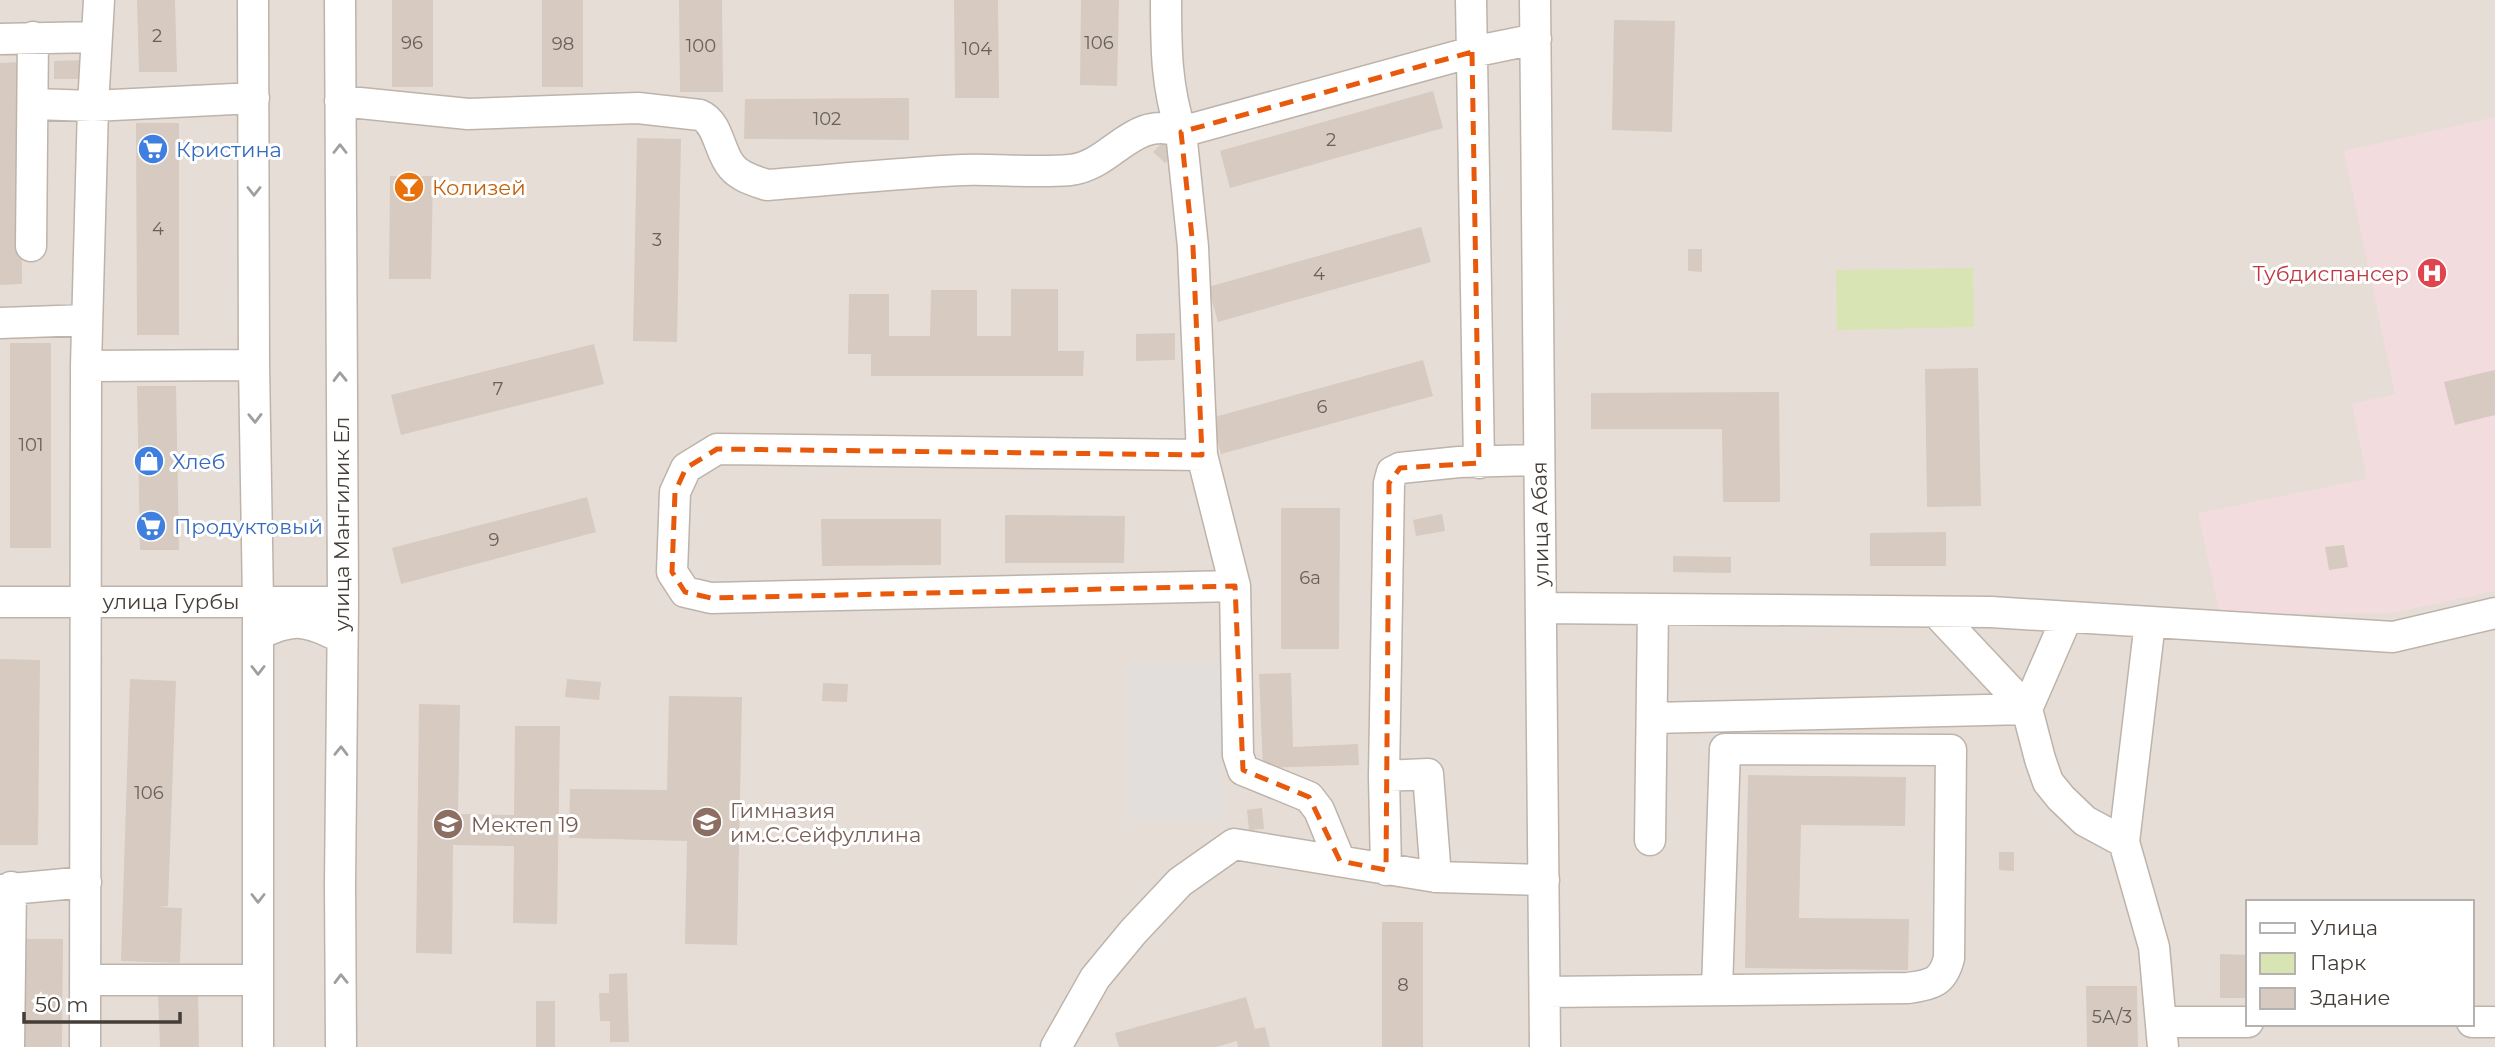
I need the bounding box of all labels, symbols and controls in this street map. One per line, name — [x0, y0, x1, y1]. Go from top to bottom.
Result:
house number: 2 — [152, 25, 162, 47]
house number: 96 — [401, 32, 423, 54]
house number: 106 — [1084, 32, 1114, 54]
house number: 98 — [552, 33, 574, 55]
house number: 100 — [686, 35, 716, 57]
house number: 104 — [962, 38, 992, 60]
house number: 102 — [813, 108, 841, 130]
house number: 2 — [1326, 129, 1336, 151]
supermarket icon: Кристина — [136, 132, 170, 166]
place label: Кристина — [176, 137, 282, 162]
one-way arrow — [332, 144, 348, 154]
bar icon: Колизей — [392, 170, 426, 204]
place label: Колизей — [432, 175, 526, 200]
one-way arrow — [246, 186, 262, 196]
house number: 4 — [152, 218, 164, 240]
house number: 3 — [652, 229, 662, 251]
hospital icon: Тубдиспансер — [2415, 256, 2449, 290]
place label: Тубдиспансер — [2252, 261, 2409, 286]
house number: 4 — [1313, 263, 1325, 285]
one-way arrow — [332, 371, 348, 382]
house number: 7 — [493, 378, 503, 400]
house number: 6 — [1317, 396, 1328, 418]
one-way arrow — [248, 413, 263, 424]
street label: улица Мангилик Ел — [329, 417, 354, 632]
house number: 101 — [19, 434, 43, 456]
shop icon: Хлеб — [132, 444, 166, 478]
place label: Хлеб — [172, 449, 225, 474]
street label: улица Абая — [1526, 461, 1554, 588]
supermarket icon: Продуктовый — [134, 509, 168, 543]
place label: Продуктовый — [174, 514, 323, 539]
house number: 9 — [489, 529, 500, 551]
house number: 6а — [1299, 567, 1321, 589]
street label: улица Гурбы — [102, 589, 240, 614]
one-way arrow — [250, 665, 266, 676]
one-way arrow — [333, 746, 349, 756]
house number: 106 — [134, 782, 164, 804]
place label: Гимназия им.С.Сейфуллина — [730, 798, 921, 847]
school or university icon: Гимназия им.С.Сейфуллина — [690, 805, 724, 839]
school or university icon: Мектеп 19 — [431, 807, 465, 841]
place label: Мектеп 19 — [471, 812, 579, 837]
one-way arrow — [250, 893, 266, 903]
legend — [2246, 900, 2474, 1026]
text: Улица — [2310, 915, 2378, 940]
text: Парк — [2310, 950, 2366, 975]
one-way arrow — [333, 973, 348, 984]
house number: 8 — [1397, 974, 1409, 996]
scale bar — [24, 981, 180, 1025]
text: Здание — [2310, 985, 2391, 1010]
text: 50 m — [35, 992, 89, 1017]
house number: 5А/3 — [2092, 1006, 2132, 1028]

